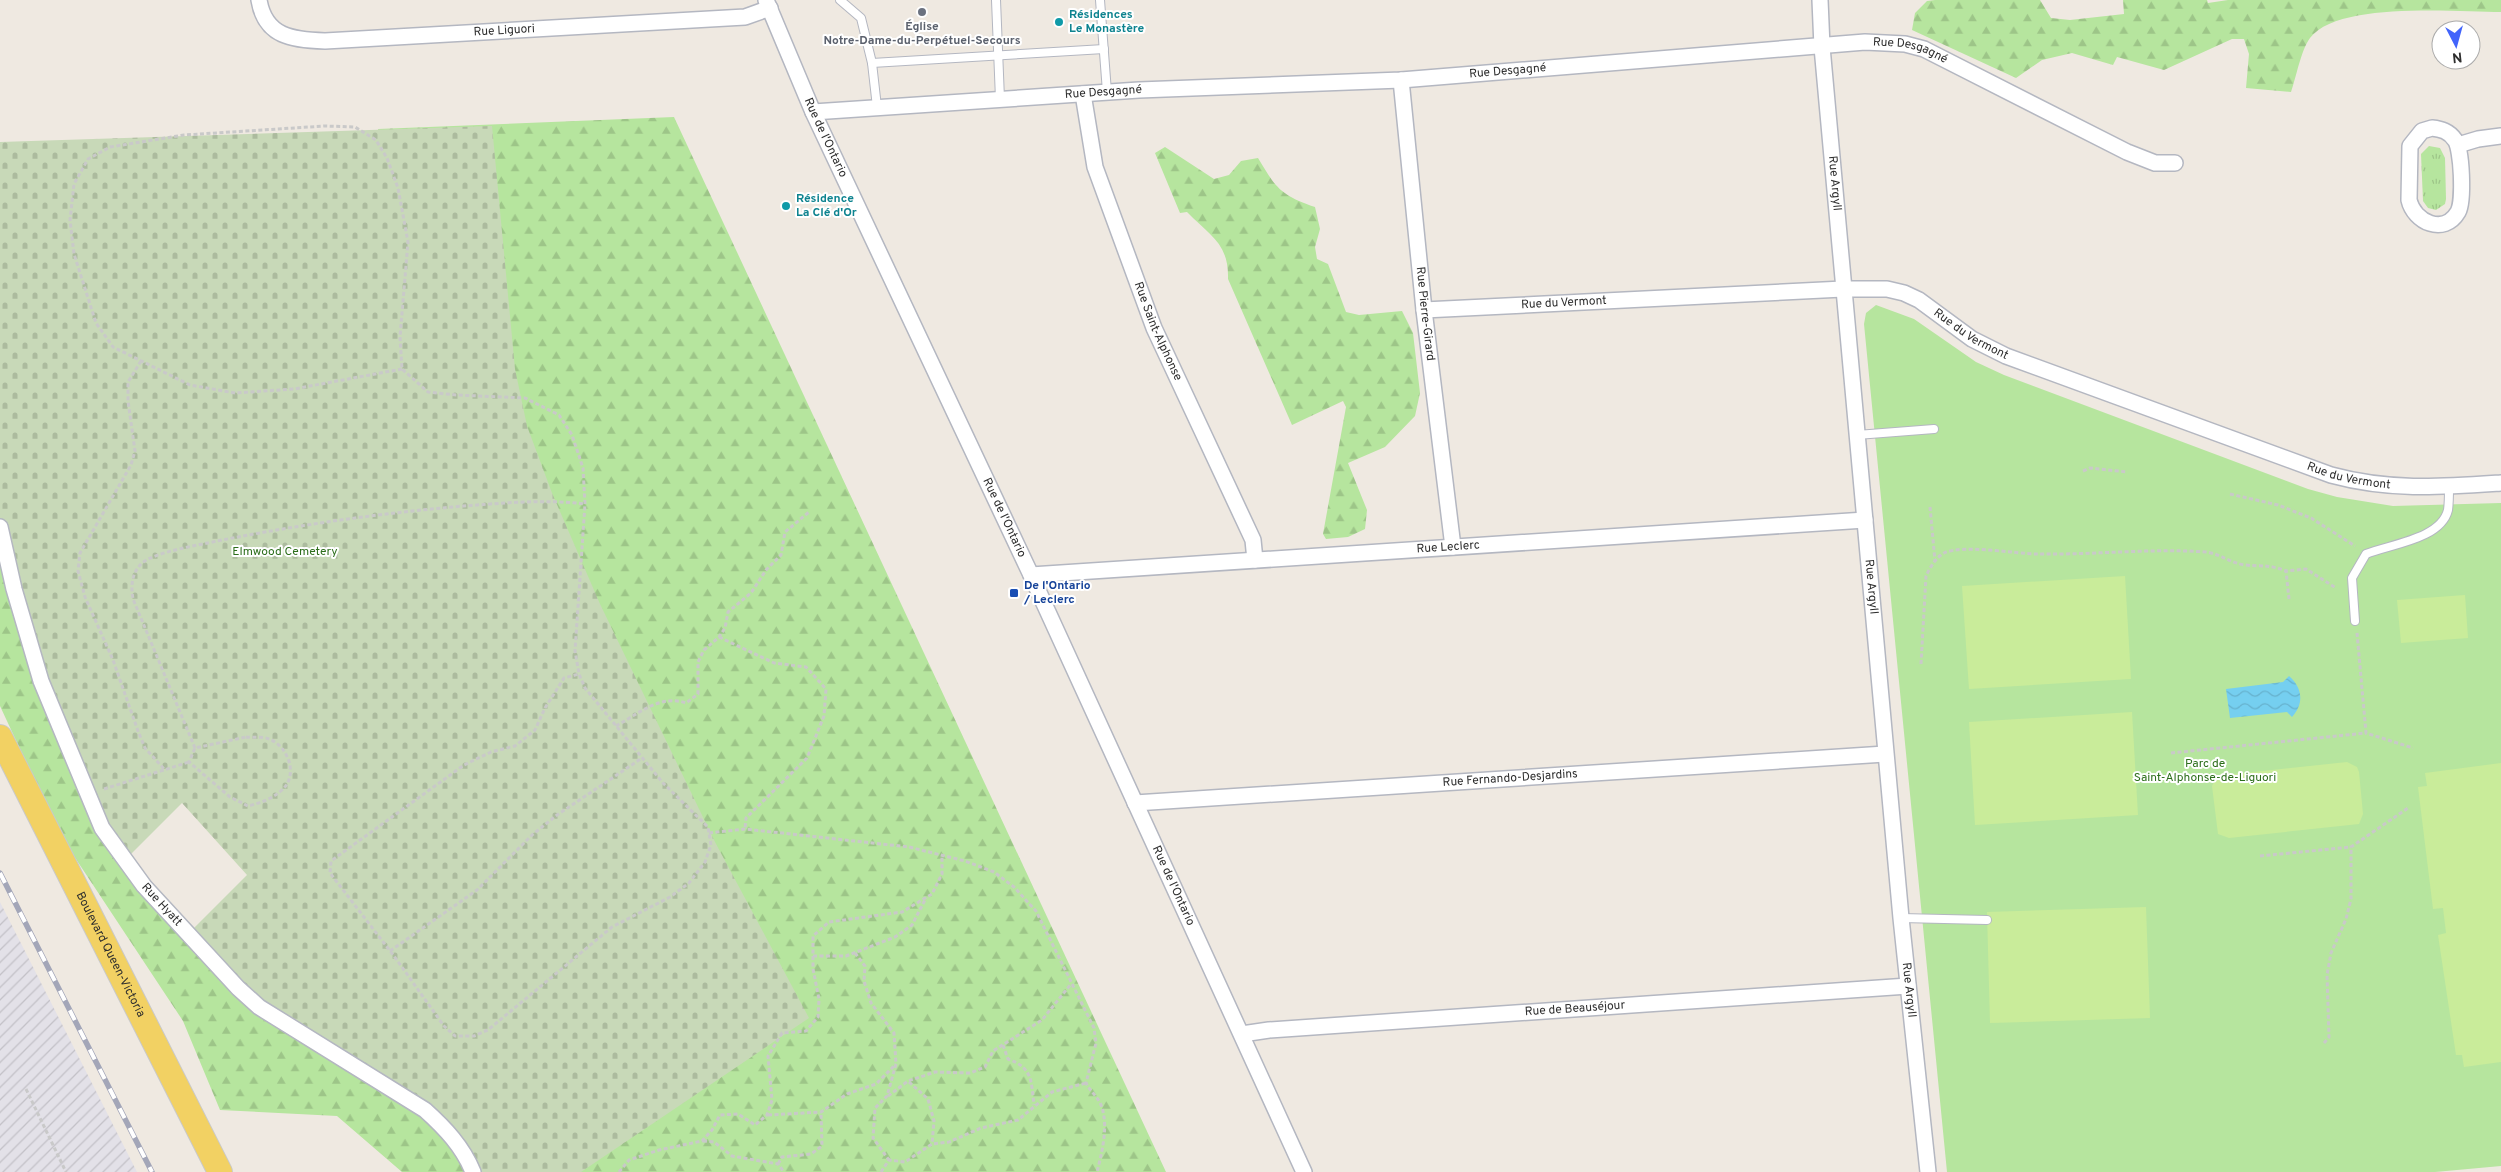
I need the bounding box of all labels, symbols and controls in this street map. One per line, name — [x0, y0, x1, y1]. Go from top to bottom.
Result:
marker: Église Notre-Dame-du-Perpétuel-Secours — [916, 6, 928, 18]
place label: Résidences Le Monastère — [1069, 7, 1145, 37]
marker: Résidences Le Monastère — [1053, 16, 1065, 28]
place label: Église Notre-Dame-du-Perpétuel-Secours — [823, 19, 1021, 49]
north arrow — [2431, 20, 2481, 70]
street label: Rue Liguori — [473, 21, 535, 41]
street label: Rue Desgagné — [1872, 34, 1950, 68]
text: N — [2451, 47, 2463, 65]
street label: Rue Desgagné — [1469, 60, 1547, 82]
street label: Rue Desgagné — [1064, 82, 1142, 103]
street label: Rue de l'Ontario — [800, 95, 851, 181]
street label: Rue Argyll — [1824, 155, 1845, 212]
place label: Résidence La Clé d'Or — [796, 191, 857, 221]
marker: Résidence La Clé d'Or — [780, 200, 792, 212]
street label: Rue Pierre-Girard — [1412, 266, 1438, 362]
street label: Rue Saint-Alphonse — [1130, 280, 1186, 384]
street label: Rue du Vermont — [1521, 293, 1607, 313]
street label: Rue du Vermont — [1930, 305, 2011, 364]
street label: Rue du Vermont — [2304, 459, 2391, 493]
street label: Rue de l'Ontario — [978, 475, 1030, 560]
street label: Rue Leclerc — [1416, 537, 1480, 558]
park label: Elmwood Cemetery — [232, 544, 338, 560]
street label: Rue Argyll — [1860, 558, 1881, 615]
place label: De l'Ontario / Leclerc — [1023, 578, 1091, 608]
marker: De l'Ontario / Leclerc — [1008, 587, 1020, 599]
park label: Parc de Saint-Alphonse-de-Liguori — [2134, 756, 2276, 786]
street label: Rue Fernando-Desjardins — [1442, 766, 1578, 791]
street label: Rue de l'Ontario — [1148, 843, 1198, 929]
street label: Rue Hyatt — [138, 880, 185, 930]
street label: Boulevard Queen-Victoria — [72, 889, 149, 1020]
street label: Rue Argyll — [1898, 962, 1920, 1018]
street label: Rue de Beauséjour — [1524, 997, 1626, 1020]

